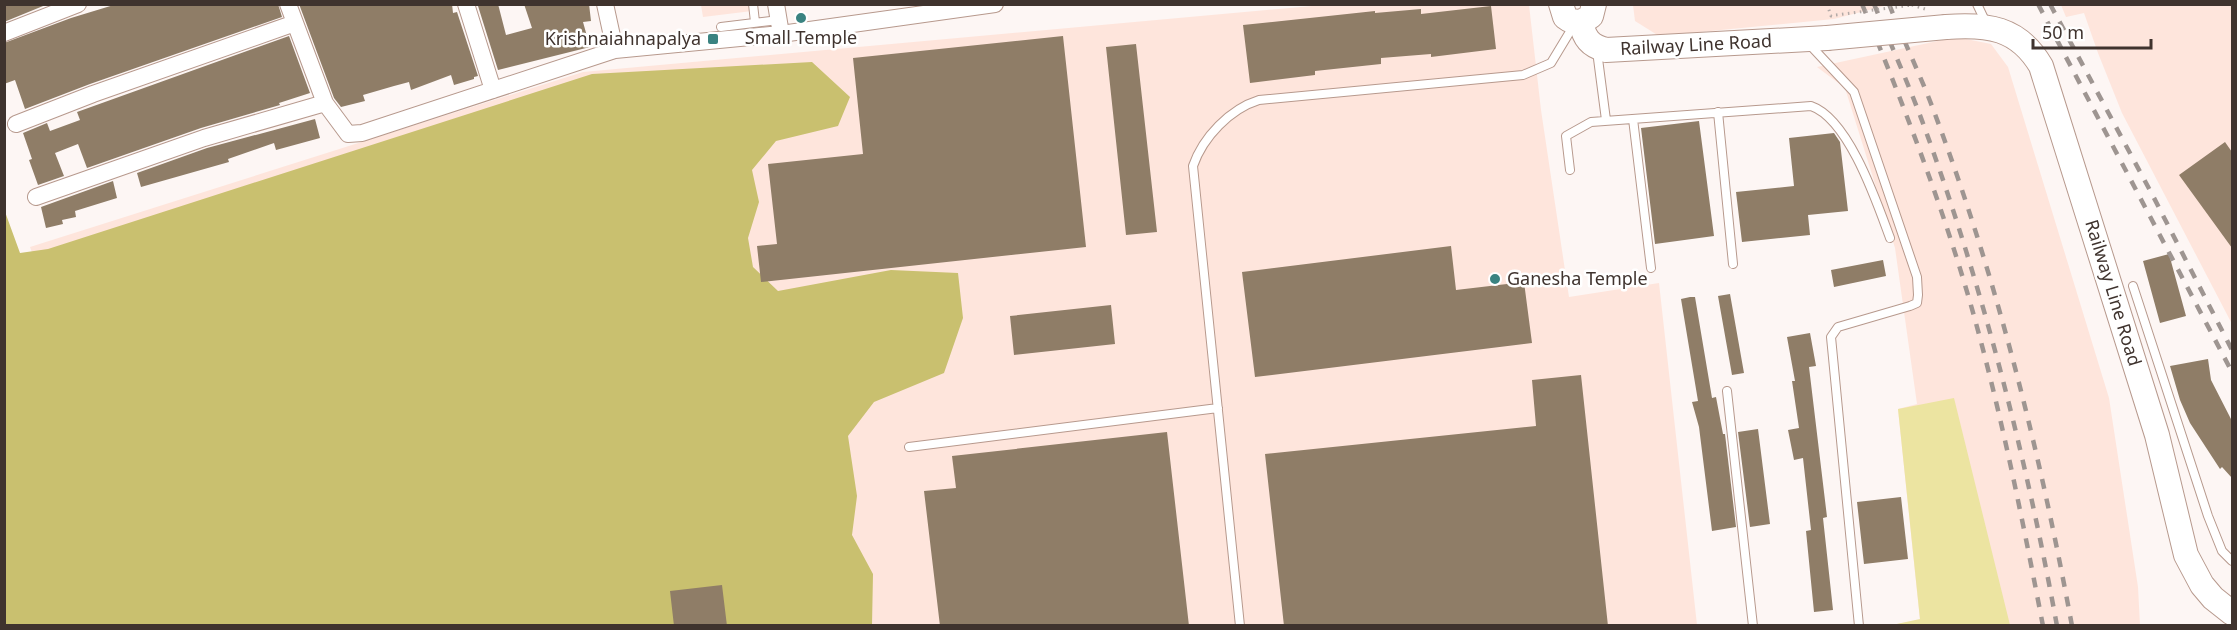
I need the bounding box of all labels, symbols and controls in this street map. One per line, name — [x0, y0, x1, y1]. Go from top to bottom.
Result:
marker: Small Temple — [794, 11, 808, 25]
scale bar — [2033, 12, 2152, 50]
text: 50 m — [2042, 20, 2084, 44]
place label: Small Temple — [745, 25, 857, 49]
place label: Krishnaiahnapalya — [545, 26, 701, 50]
street label: Railway Line Road — [1619, 28, 1772, 60]
marker: Krishnaiahnapalya — [706, 32, 720, 46]
street label: Railway Line Road — [2080, 217, 2148, 369]
place label: Ganesha Temple — [1507, 266, 1648, 290]
marker: Ganesha Temple — [1488, 272, 1502, 286]

